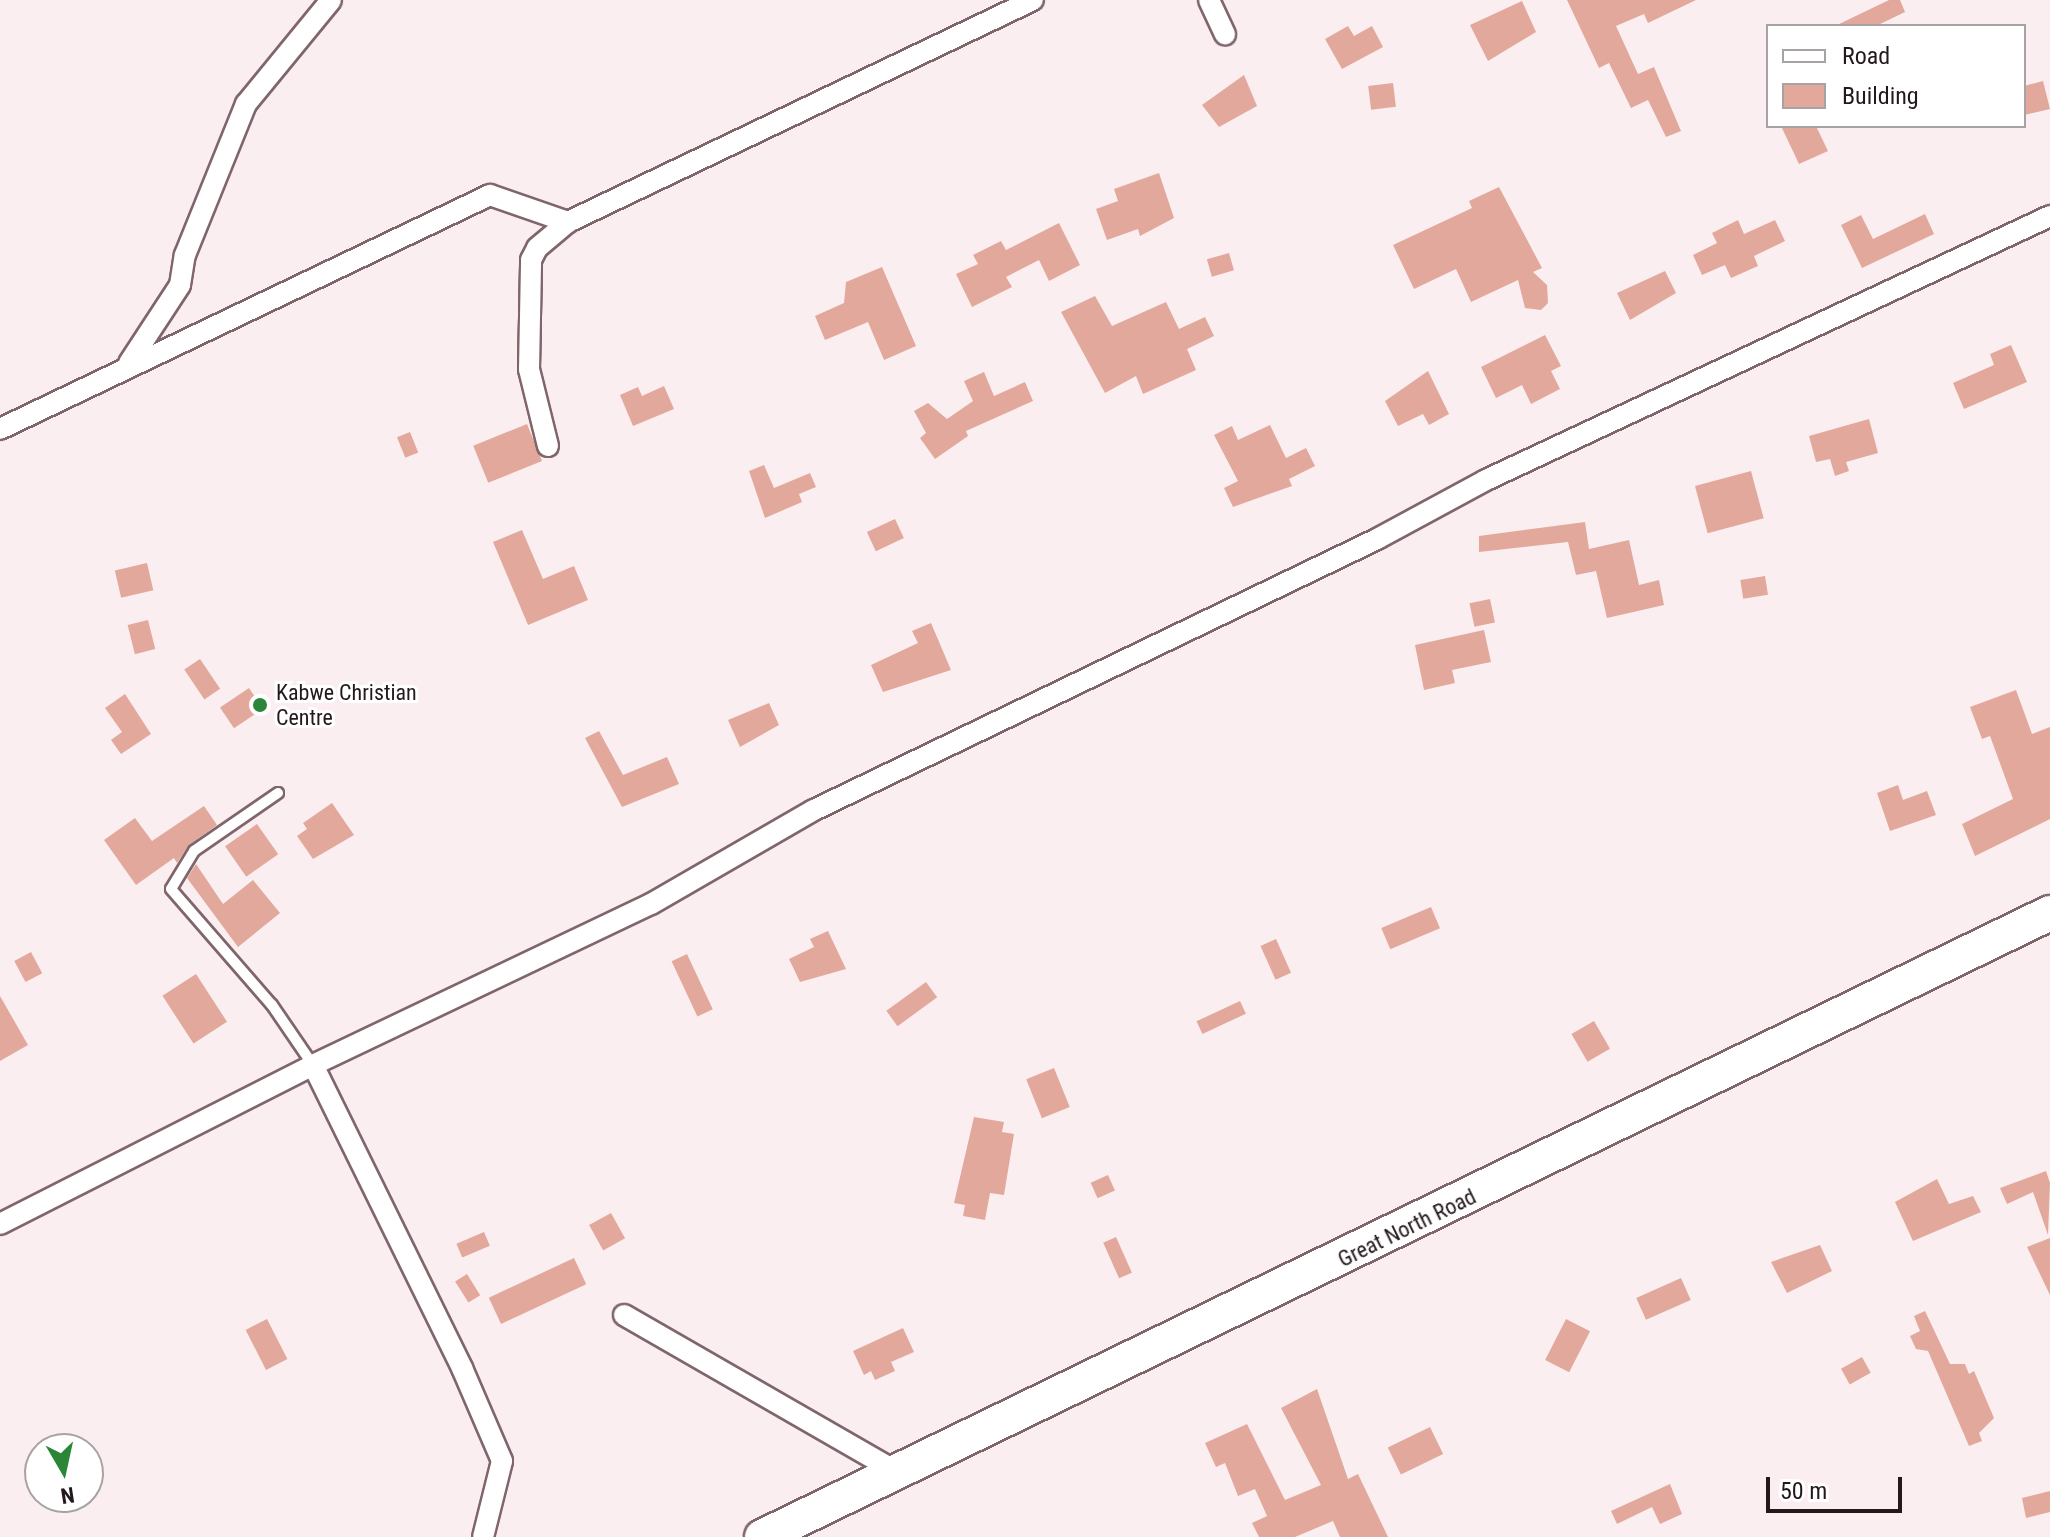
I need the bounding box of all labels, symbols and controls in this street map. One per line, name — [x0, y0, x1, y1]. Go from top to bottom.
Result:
legend — [1766, 24, 2026, 128]
text: Road — [1842, 42, 1890, 70]
text: Building — [1842, 82, 1919, 110]
place label: Kabwe Christian Centre — [276, 679, 417, 730]
marker: Kabwe Christian Centre — [251, 696, 269, 714]
street label: Great North Road — [1334, 1183, 1480, 1273]
north arrow — [24, 1433, 104, 1513]
scale bar — [1770, 1461, 1906, 1511]
text: 50 m — [1780, 1477, 1827, 1505]
text: N — [59, 1482, 76, 1509]

